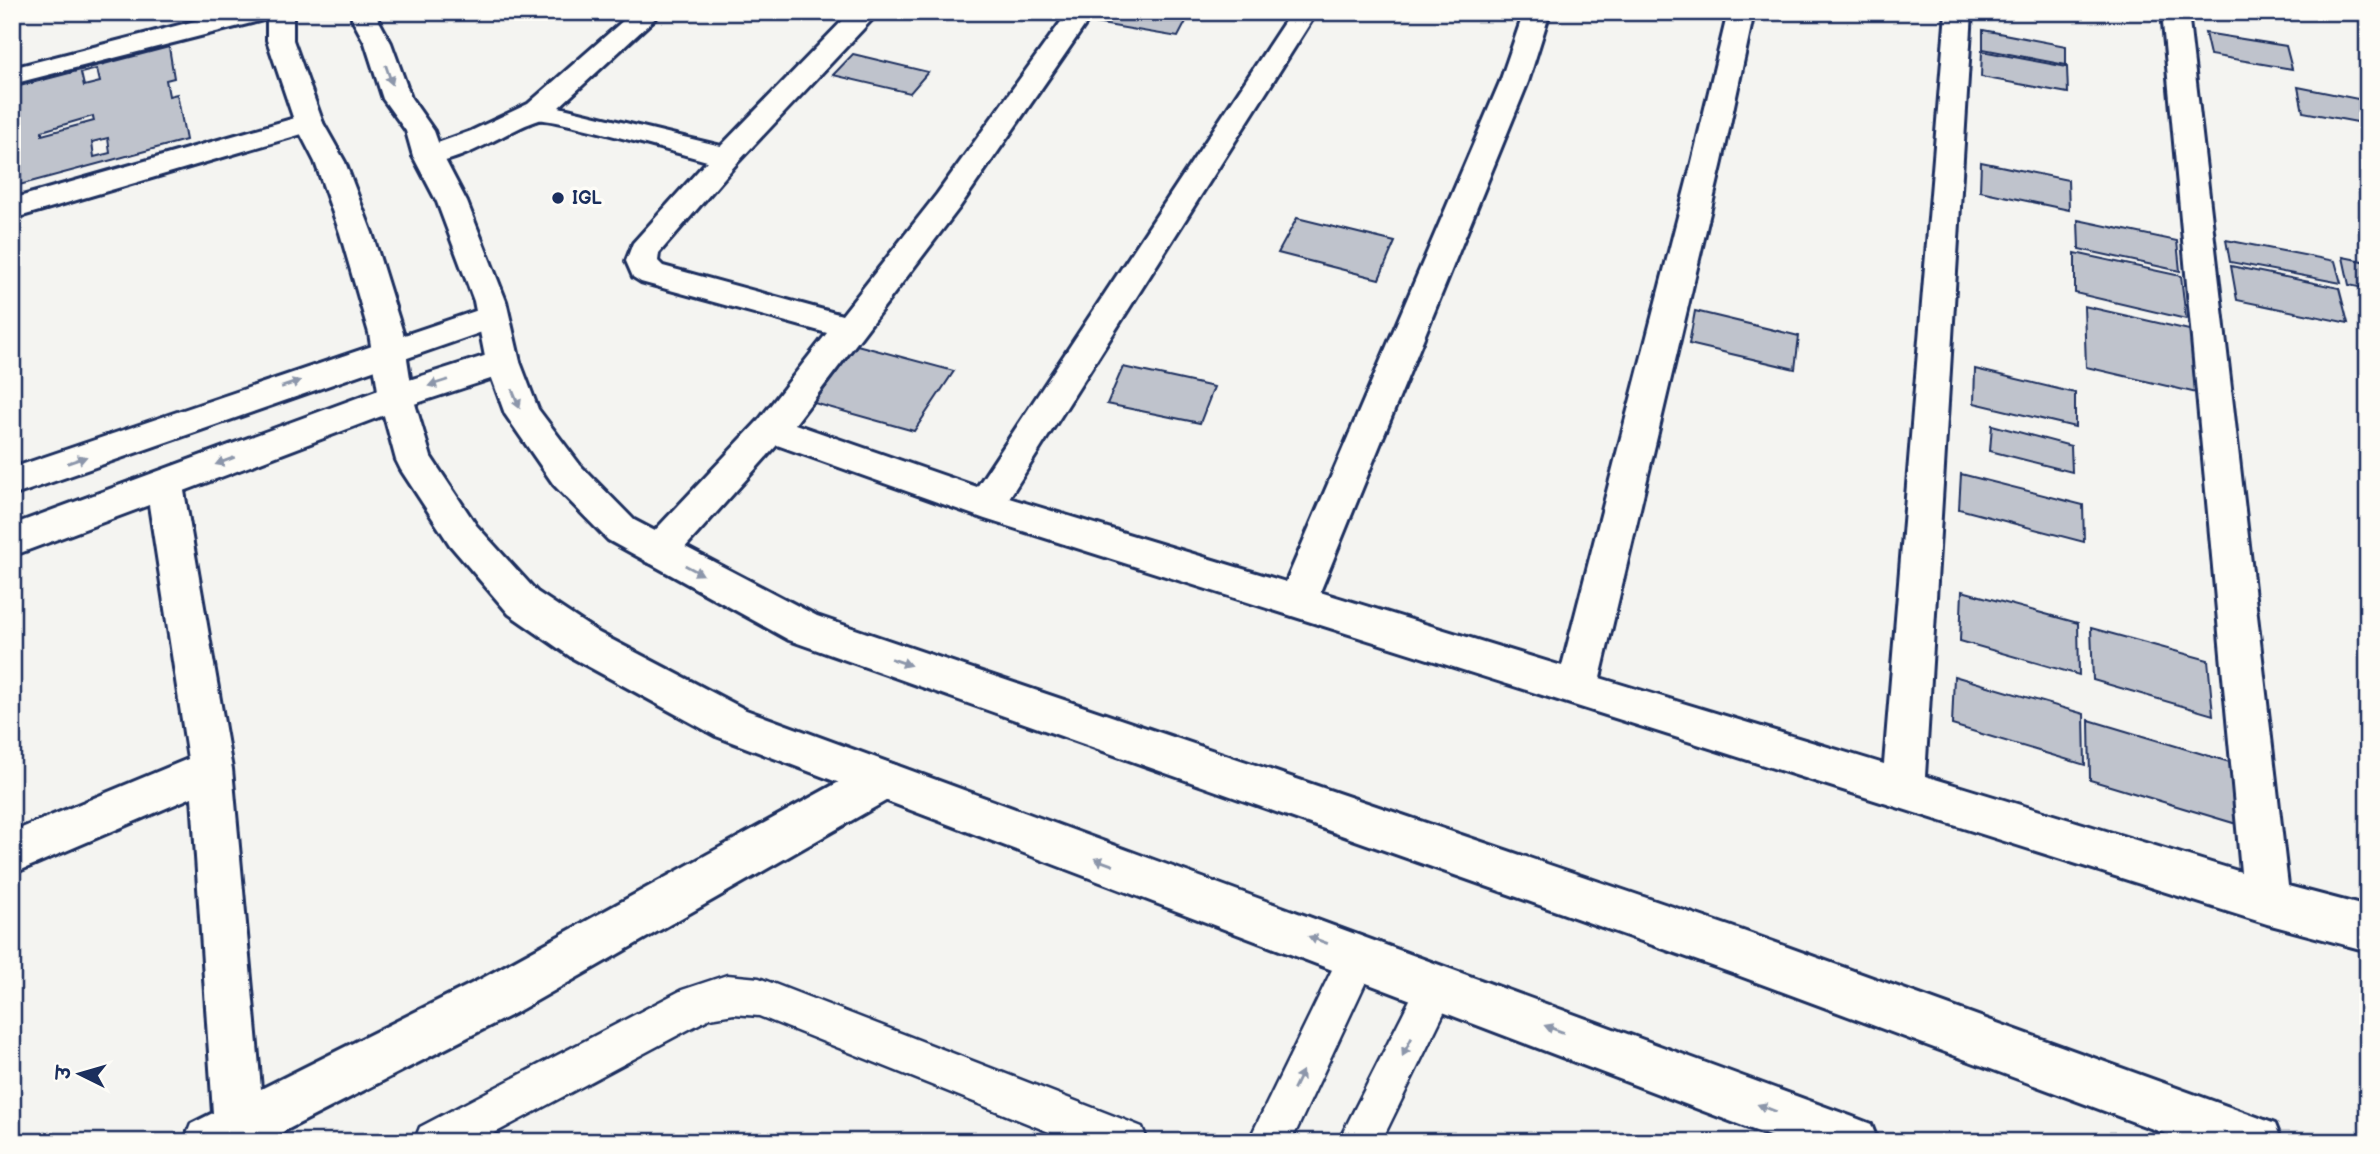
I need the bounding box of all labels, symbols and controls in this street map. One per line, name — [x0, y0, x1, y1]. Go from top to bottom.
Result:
one-way arrow — [384, 65, 395, 86]
place label: IGL — [572, 188, 602, 209]
marker: IGL — [550, 190, 566, 206]
one-way arrow — [281, 378, 302, 389]
one-way arrow — [428, 379, 449, 389]
one-way arrow — [511, 389, 522, 410]
one-way arrow — [66, 454, 87, 465]
one-way arrow — [214, 456, 235, 467]
one-way arrow — [684, 564, 704, 576]
one-way arrow — [891, 657, 912, 668]
one-way arrow — [1094, 856, 1115, 867]
one-way arrow — [1307, 935, 1328, 946]
one-way arrow — [1543, 1023, 1564, 1034]
one-way arrow — [1402, 1037, 1413, 1057]
north arrow — [46, 1038, 116, 1108]
text: उ — [52, 1063, 77, 1082]
one-way arrow — [1293, 1070, 1304, 1090]
one-way arrow — [1756, 1103, 1777, 1114]

